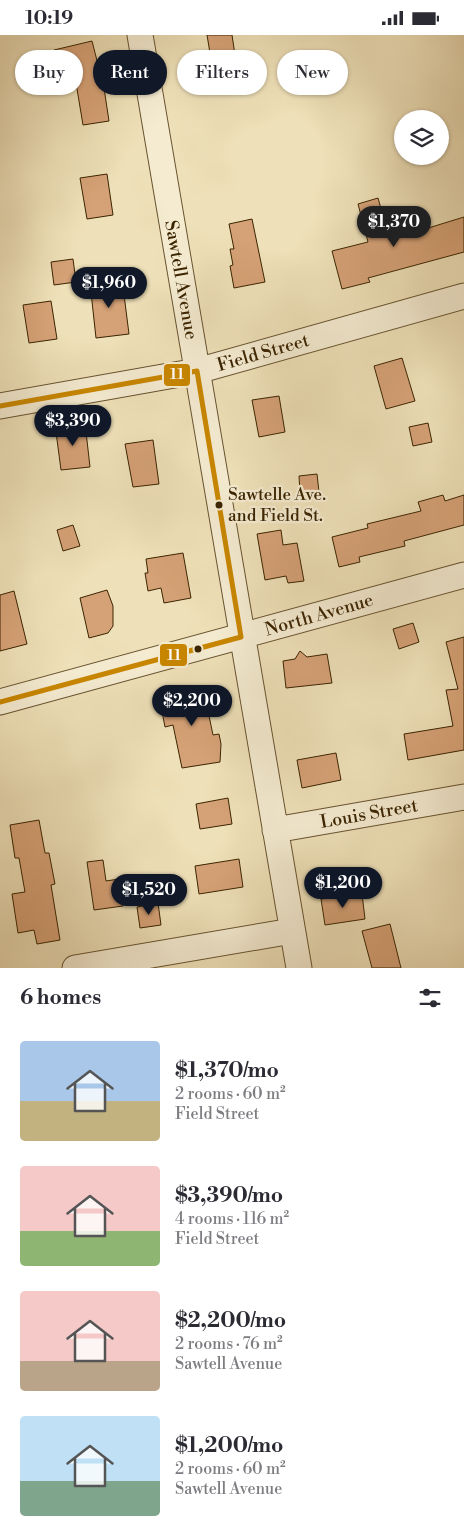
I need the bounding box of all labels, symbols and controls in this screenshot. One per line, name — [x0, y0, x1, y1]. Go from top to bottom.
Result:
text: 10:19 — [25, 6, 73, 30]
chip: Buy — [15, 50, 83, 95]
chip: Rent — [93, 50, 167, 95]
chip: Filters — [177, 50, 267, 95]
chip: New — [277, 50, 348, 95]
map controls — [394, 110, 449, 165]
button: layers — [394, 110, 449, 165]
pin: $1,370 — [353, 205, 435, 248]
text: $1,370 — [368, 212, 420, 232]
street label: Sawtell Avenue — [159, 219, 203, 341]
pin: $1,960 — [68, 267, 150, 309]
text: $1,960 — [82, 273, 136, 293]
street label: Field Street — [214, 329, 312, 377]
line badge: 11 — [163, 363, 191, 387]
text: 11 — [170, 366, 184, 384]
pin: $3,390 — [32, 405, 114, 447]
text: $3,390 — [45, 411, 101, 431]
place label: Sawtelle Ave. and Field St. — [228, 484, 326, 527]
marker: Sawtelle Ave. and Field St. — [214, 500, 224, 510]
street label: North Avenue — [262, 589, 376, 641]
line badge: 11 — [159, 643, 188, 667]
unlabelled marker — [193, 644, 203, 654]
text: 11 — [167, 647, 181, 665]
pin: $2,200 — [151, 685, 233, 727]
text: $2,200 — [163, 691, 221, 711]
street label: Louis Street — [318, 794, 420, 834]
pin: $1,200 — [302, 867, 384, 909]
pin: $1,520 — [108, 873, 190, 916]
text: $1,200 — [315, 873, 371, 893]
text: $1,520 — [122, 880, 176, 900]
icon: filters — [416, 984, 444, 1012]
text: 6 homes — [20, 985, 101, 1011]
text: $1,370/mo — [175, 1058, 279, 1084]
icon: home — [60, 1061, 120, 1121]
text: 2 rooms · 60 m² — [175, 1084, 286, 1104]
text: Field Street — [175, 1104, 259, 1124]
text: $3,390/mo — [175, 1183, 283, 1209]
icon: home — [60, 1186, 120, 1246]
text: 4 rooms · 116 m² — [175, 1209, 289, 1229]
text: Field Street — [175, 1229, 259, 1249]
text: $2,200/mo — [175, 1308, 286, 1334]
icon: home — [60, 1311, 120, 1371]
text: 2 rooms · 76 m² — [175, 1334, 283, 1354]
text: Sawtell Avenue — [175, 1354, 282, 1374]
text: $1,200/mo — [175, 1433, 283, 1459]
icon: home — [60, 1436, 120, 1496]
text: 2 rooms · 60 m² — [175, 1459, 286, 1479]
text: Sawtell Avenue — [175, 1479, 282, 1499]

